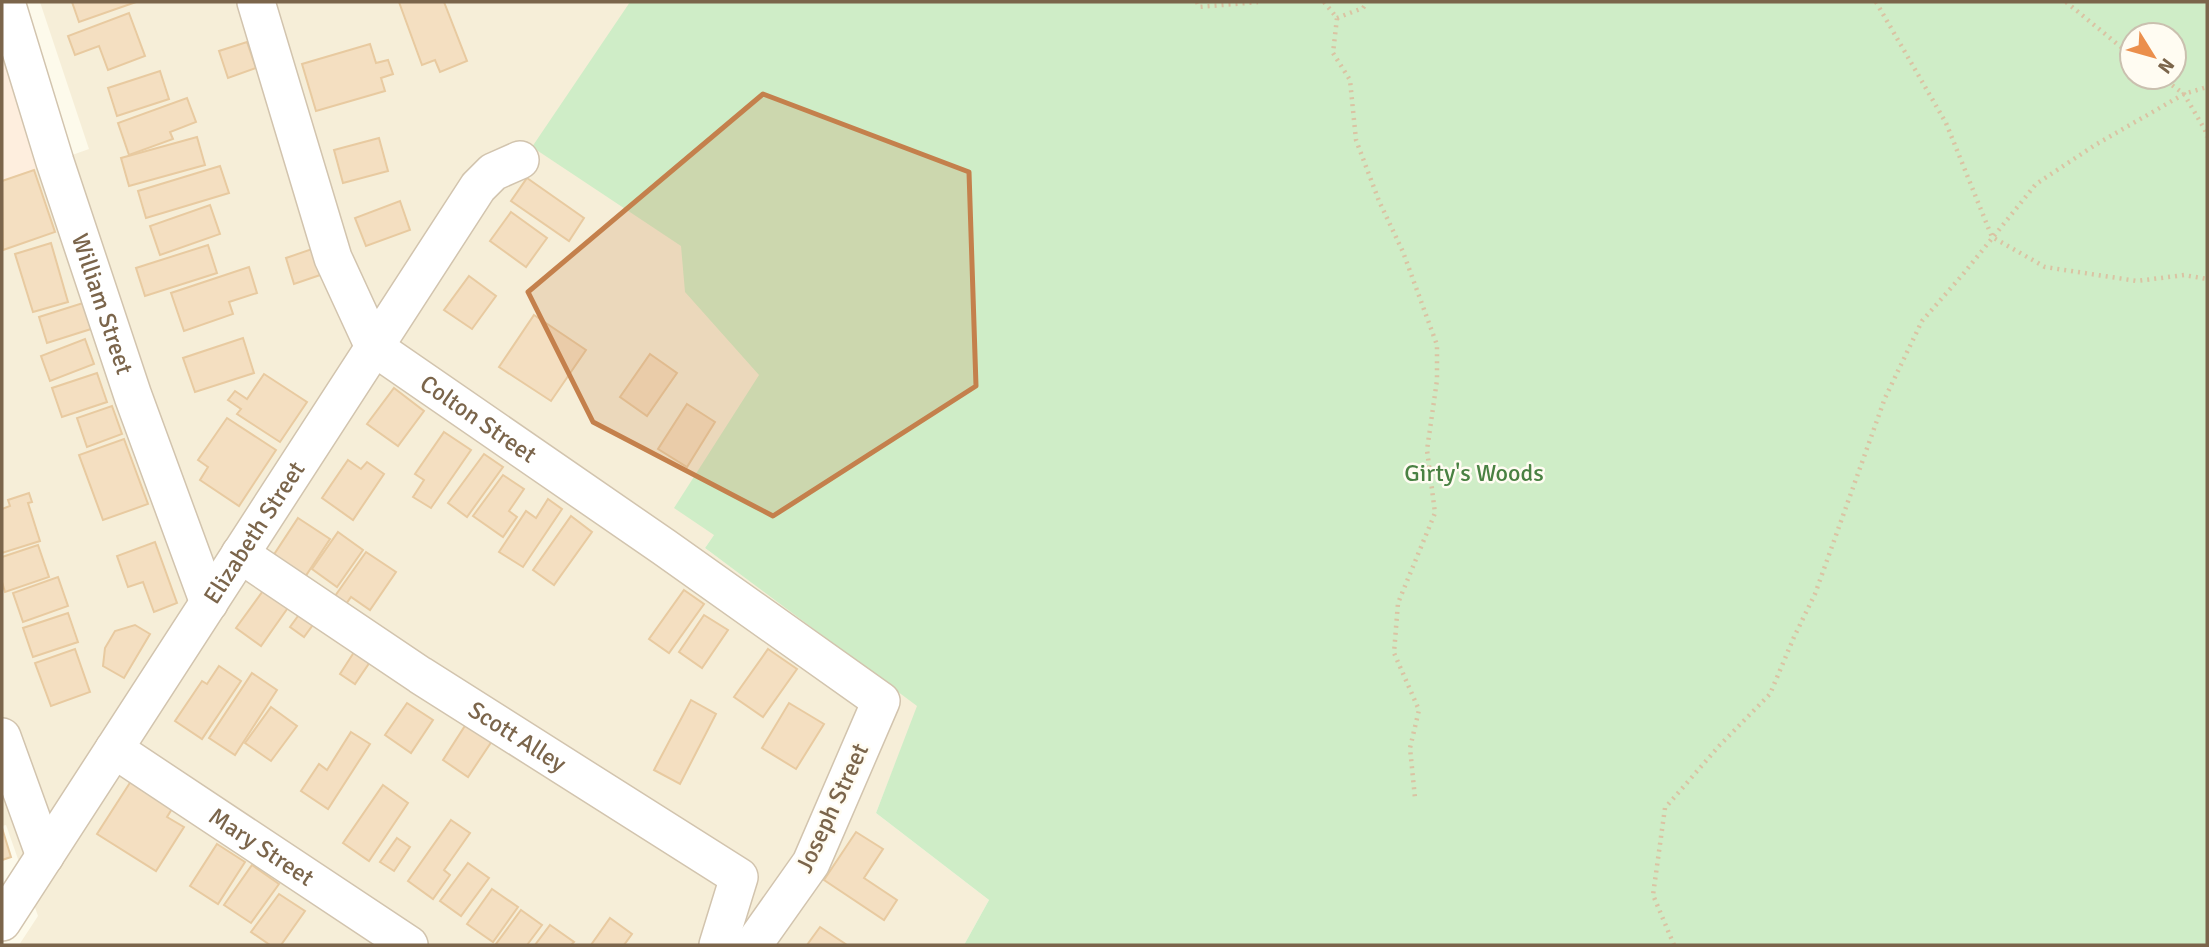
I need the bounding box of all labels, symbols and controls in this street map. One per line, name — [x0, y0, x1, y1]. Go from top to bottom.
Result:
north arrow — [2118, 21, 2188, 91]
text: N — [2152, 53, 2179, 78]
street label: William Street — [65, 230, 140, 378]
street label: Colton Street — [414, 368, 542, 470]
street label: Elizabeth Street — [197, 456, 311, 610]
park label: Girty's Woods — [1404, 458, 1544, 488]
street label: Scott Alley — [463, 695, 572, 779]
street label: Joseph Street — [789, 739, 875, 877]
street label: Mary Street — [203, 801, 320, 893]

